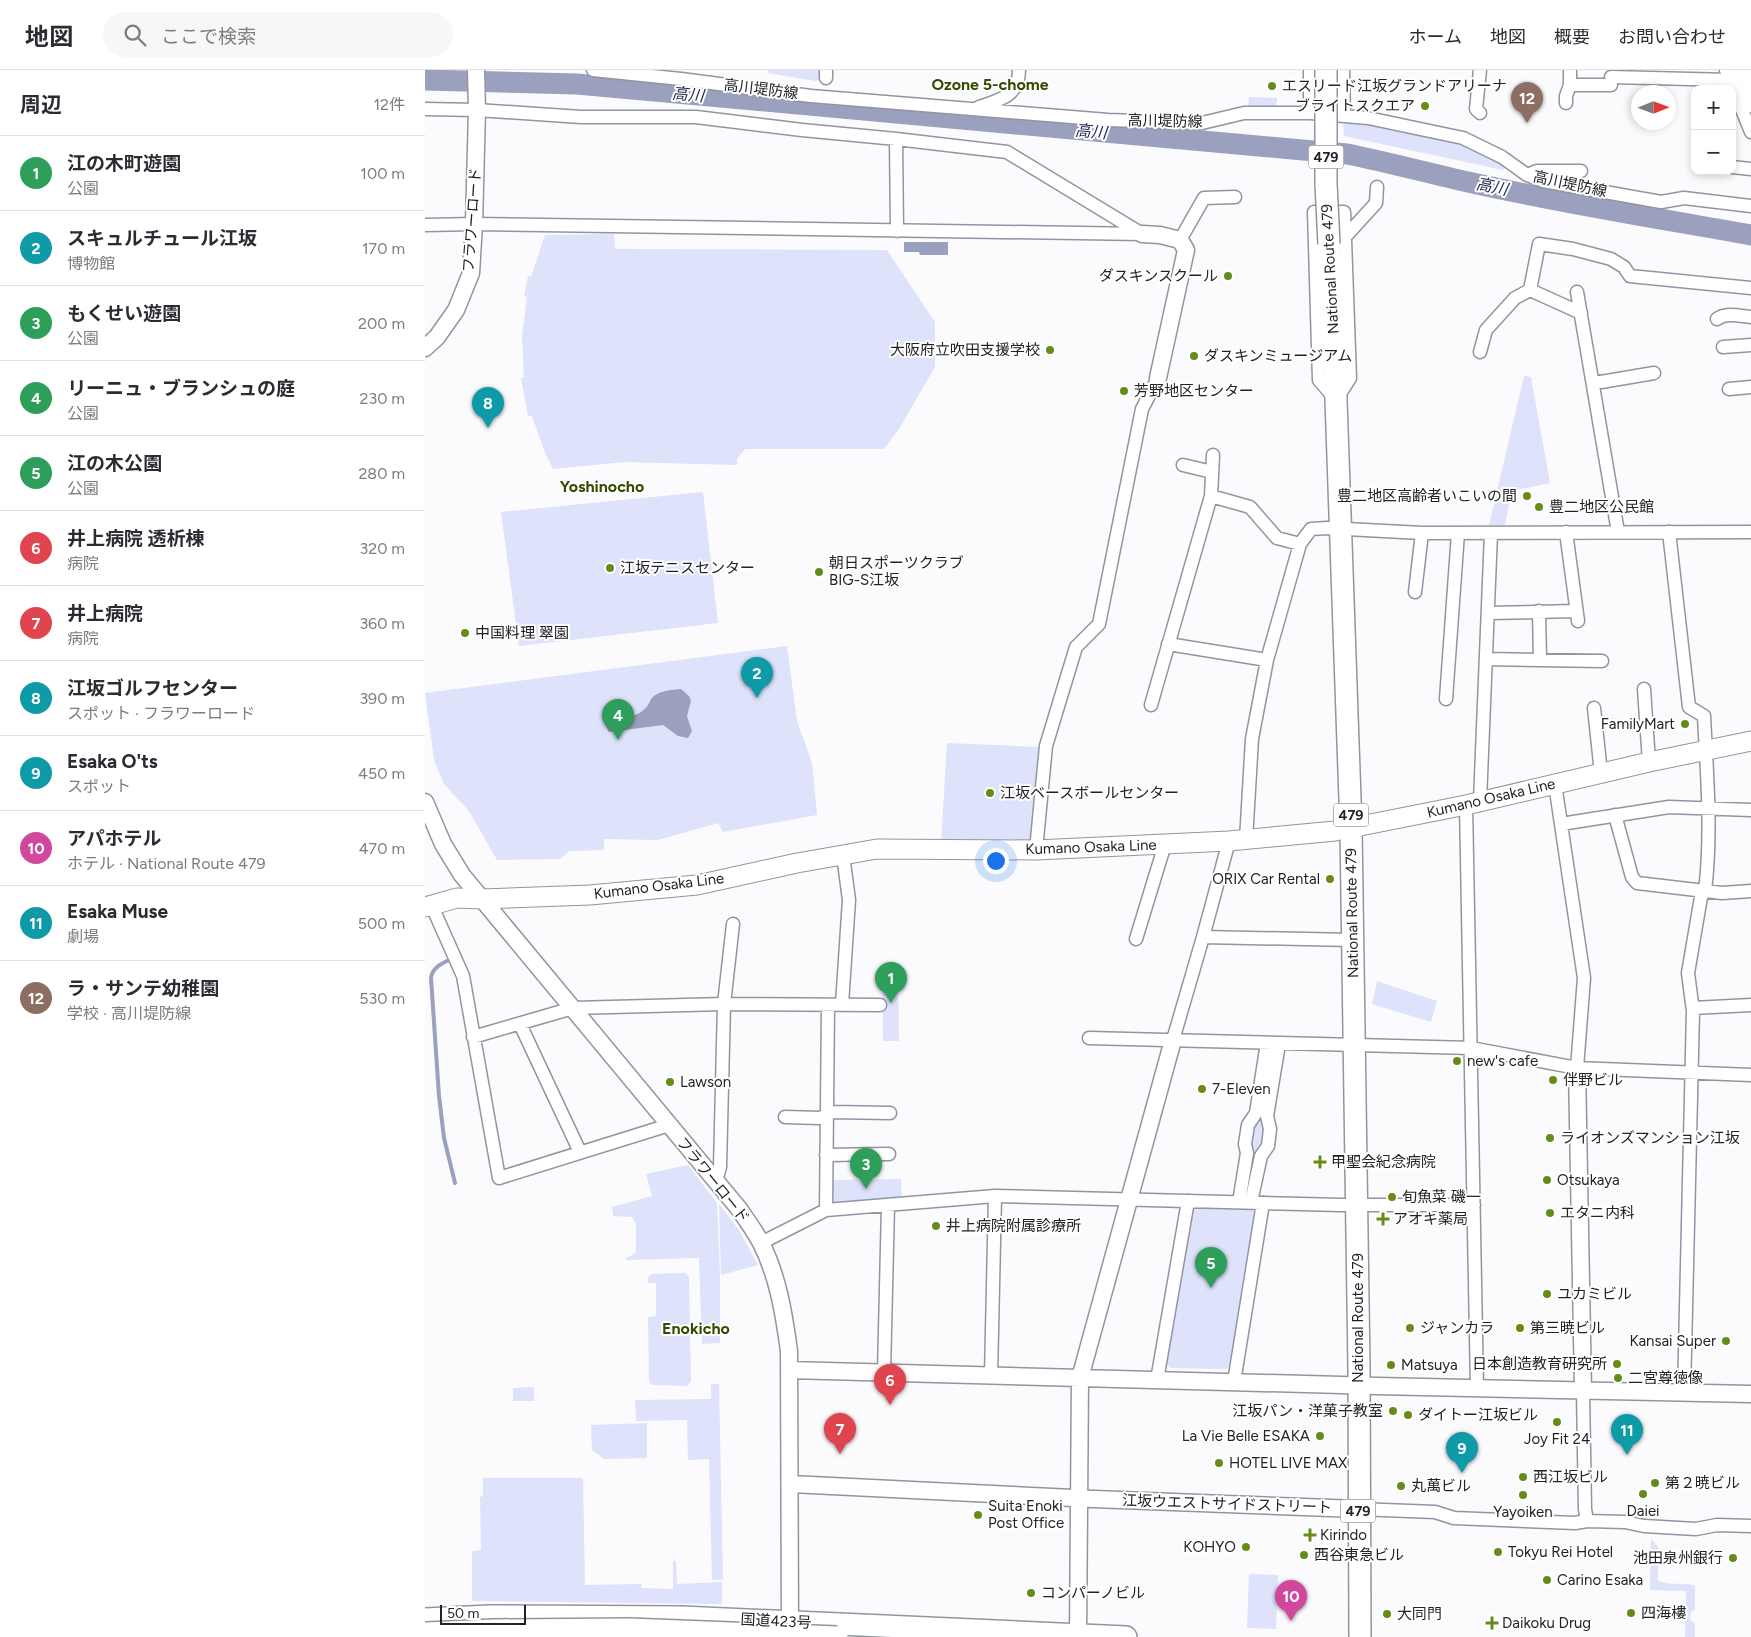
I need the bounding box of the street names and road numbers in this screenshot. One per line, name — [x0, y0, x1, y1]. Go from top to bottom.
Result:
street label: 高川堤防線 — [723, 75, 799, 103]
street label: 高川堤防線 — [1127, 111, 1203, 131]
road number: 479 — [1309, 145, 1343, 168]
street label: フラワーロード — [459, 167, 485, 273]
street label: 高川堤防線 — [1531, 167, 1609, 201]
street label: National Route 479 — [1318, 204, 1342, 334]
street label: Kumano Osaka Line — [1425, 774, 1557, 822]
road number: 479 — [1333, 804, 1369, 826]
street label: Kumano Osaka Line — [1025, 836, 1157, 858]
street label: National Route 479 — [1342, 848, 1362, 978]
street label: Kumano Osaka Line — [593, 869, 725, 903]
street label: フラワーロード — [673, 1134, 753, 1226]
street label: National Route 479 — [1349, 1253, 1367, 1383]
street label: 江坂ウエストサイドストリート — [1122, 1491, 1332, 1517]
road number: 479 — [1341, 1500, 1375, 1522]
street label: 国道423号 — [740, 1610, 812, 1632]

